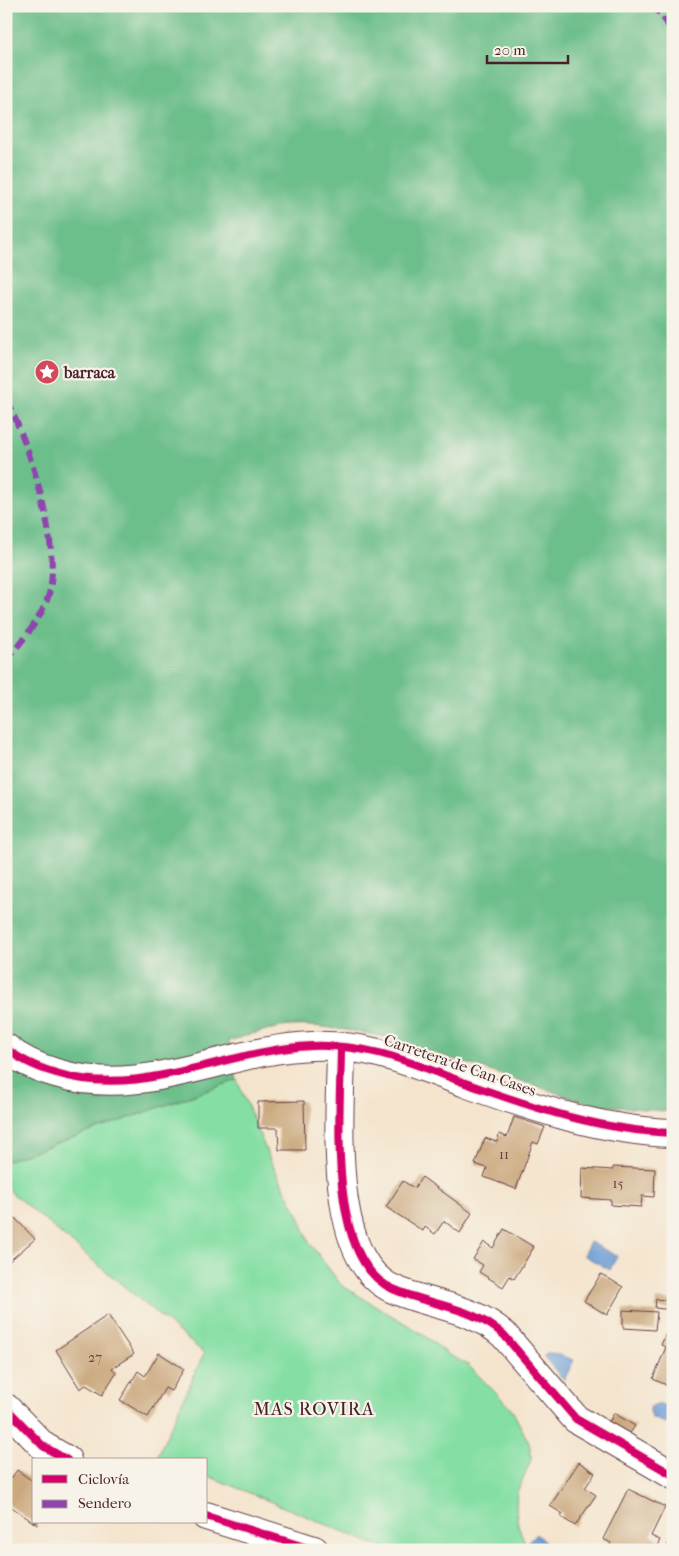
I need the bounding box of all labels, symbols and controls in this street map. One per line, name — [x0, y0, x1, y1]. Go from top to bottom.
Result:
scale bar — [487, 32, 568, 64]
text: 20 m — [494, 41, 526, 59]
place icon: barraca — [34, 359, 60, 385]
place label: barraca — [63, 363, 116, 382]
street label: Carretera de Can Cases — [381, 1030, 539, 1100]
house number: 11 — [499, 1146, 509, 1163]
house number: 15 — [613, 1175, 624, 1192]
house number: 27 — [88, 1349, 102, 1366]
district label: MAS ROVIRA — [253, 1399, 375, 1420]
legend — [32, 1458, 208, 1524]
text: Ciclovía — [78, 1470, 130, 1488]
text: Sendero — [78, 1494, 132, 1512]

